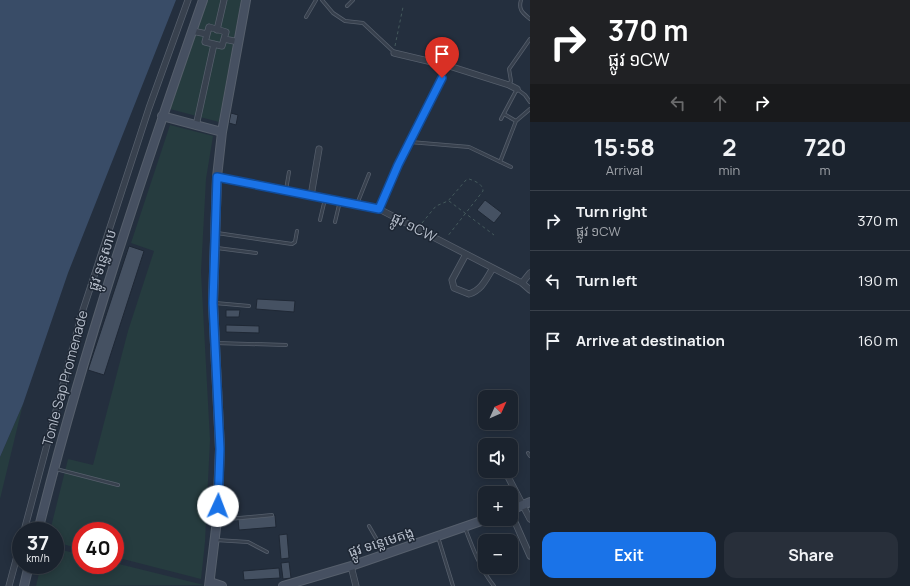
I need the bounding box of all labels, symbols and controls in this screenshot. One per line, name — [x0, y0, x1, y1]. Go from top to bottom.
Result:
text: 370 m — [608, 11, 688, 49]
icon: right — [542, 16, 594, 68]
pin — [425, 37, 459, 78]
icon: arrive — [431, 43, 453, 65]
text: ផ្លូវ ១CW — [608, 47, 670, 71]
icon: left — [667, 92, 689, 114]
icon: ahead — [709, 92, 731, 114]
icon: right — [751, 92, 773, 114]
text: 15:58 — [593, 130, 655, 163]
text: 2 — [722, 130, 736, 163]
text: 720 — [804, 130, 847, 163]
text: Arrival — [606, 161, 643, 179]
text: min — [718, 161, 740, 179]
text: m — [820, 161, 831, 179]
text: Turn right — [576, 201, 647, 222]
street label: ផ្លូវ ១CW — [387, 207, 440, 249]
icon: right — [542, 210, 564, 232]
text: 370 m — [857, 210, 898, 231]
text: ផ្លូវ ១CW — [576, 222, 621, 240]
street label: ផ្លូវ ទន្លេសាប — [83, 227, 123, 294]
icon: left — [542, 270, 564, 292]
text: Turn left — [576, 270, 638, 291]
text: 190 m — [858, 270, 898, 291]
street label: Tonle Sap Promenade — [37, 308, 92, 448]
icon: arrive — [542, 330, 564, 352]
text: Arrive at destination — [576, 330, 725, 351]
text: 160 m — [858, 330, 898, 351]
north arrow — [478, 390, 518, 430]
map controls — [478, 390, 518, 574]
button: sound — [478, 438, 518, 478]
position arrow — [197, 485, 239, 527]
button: + — [478, 486, 518, 526]
speed limit sign: 40 — [72, 522, 124, 574]
street label: ផ្លូវ ទន្លេមេគង្គ — [345, 522, 417, 564]
text: 37 — [27, 529, 49, 556]
button: Exit — [542, 532, 716, 578]
button: Share — [724, 532, 898, 578]
button: − — [478, 534, 518, 574]
text: km/h — [26, 551, 50, 565]

